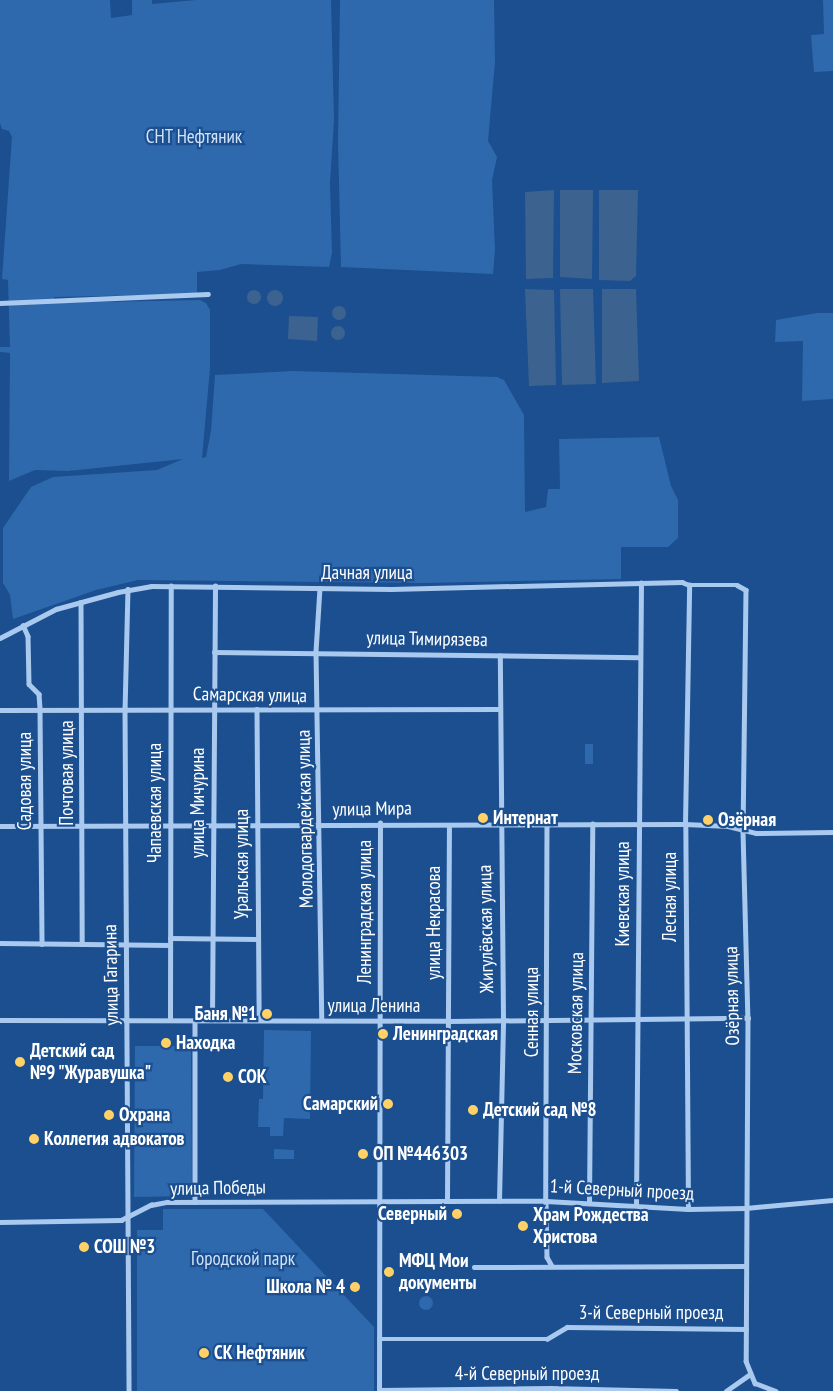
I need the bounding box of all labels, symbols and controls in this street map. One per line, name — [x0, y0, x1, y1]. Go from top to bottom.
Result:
park label: СНТ Нефтяник — [146, 126, 242, 148]
street label: Дачная улица — [321, 562, 413, 584]
street label: улица Тимирязева — [366, 627, 488, 651]
street label: Самарская улица — [193, 683, 307, 707]
street label: Почтовая улица — [56, 720, 78, 826]
street label: Молодогвардейская улица — [292, 730, 318, 908]
street label: Садовая улица — [14, 732, 36, 830]
street label: Чапаевская улица — [144, 743, 166, 863]
street label: улица Мичурина — [187, 748, 209, 858]
street label: улица Мира — [332, 797, 412, 821]
place label: Интернат — [493, 807, 558, 829]
street label: Уральская улица — [231, 809, 253, 919]
place label: Озёрная — [718, 809, 776, 831]
marker: Интернат — [477, 812, 489, 824]
marker: Озёрная — [702, 814, 714, 826]
street label: Ленинградская улица — [354, 840, 376, 984]
street label: Киевская улица — [612, 841, 634, 947]
street label: Лесная улица — [659, 852, 681, 942]
street label: Жигулёвская улица — [473, 865, 499, 993]
street label: улица Некрасова — [423, 866, 445, 980]
street label: улица Гагарина — [99, 924, 123, 1026]
street label: Озёрная улица — [720, 946, 744, 1046]
street label: Московская улица — [564, 952, 588, 1074]
street label: Сенная улица — [521, 967, 543, 1057]
street label: улица Ленина — [328, 995, 420, 1017]
place label: Баня №1 — [194, 1003, 257, 1025]
marker: Баня №1 — [261, 1008, 273, 1020]
place label: Ленинградская — [393, 1023, 498, 1045]
marker: Ленинградская — [377, 1028, 389, 1040]
place label: Находка — [176, 1032, 235, 1054]
marker: Находка — [160, 1037, 172, 1049]
place label: Детский сад №9 "Журавушка" — [30, 1040, 153, 1084]
marker: Детский сад №9 "Журавушка" — [14, 1056, 26, 1068]
place label: СОК — [238, 1066, 267, 1088]
marker: СОК — [222, 1071, 234, 1083]
place label: Самарский — [303, 1093, 378, 1115]
marker: Самарский — [382, 1098, 394, 1110]
place label: Детский сад №8 — [483, 1099, 597, 1121]
place label: Охрана — [119, 1104, 170, 1126]
marker: Детский сад №8 — [467, 1104, 479, 1116]
marker: Охрана — [103, 1109, 115, 1121]
place label: Коллегия адвокатов — [44, 1128, 185, 1150]
marker: Коллегия адвокатов — [28, 1133, 40, 1145]
place label: ОП №446303 — [373, 1143, 468, 1165]
marker: ОП №446303 — [357, 1148, 369, 1160]
street label: 1-й Северный проезд — [549, 1175, 695, 1205]
street label: улица Победы — [170, 1176, 266, 1200]
place label: Северный — [378, 1203, 447, 1225]
place label: Храм Рождества Христова — [533, 1204, 649, 1248]
marker: Северный — [451, 1208, 463, 1220]
marker: Храм Рождества Христова — [517, 1220, 529, 1232]
place label: СОШ №3 — [94, 1236, 155, 1258]
marker: СОШ №3 — [78, 1241, 90, 1253]
park label: Городской парк — [191, 1248, 295, 1270]
place label: МФЦ Мои документы — [399, 1250, 477, 1294]
marker: МФЦ Мои документы — [383, 1266, 395, 1278]
place label: Школа № 4 — [266, 1276, 345, 1298]
marker: Школа № 4 — [349, 1281, 361, 1293]
street label: 3-й Северный проезд — [579, 1302, 723, 1324]
place label: СК Нефтяник — [214, 1342, 305, 1364]
marker: СК Нефтяник — [198, 1347, 210, 1359]
street label: 4-й Северный проезд — [455, 1363, 599, 1385]

